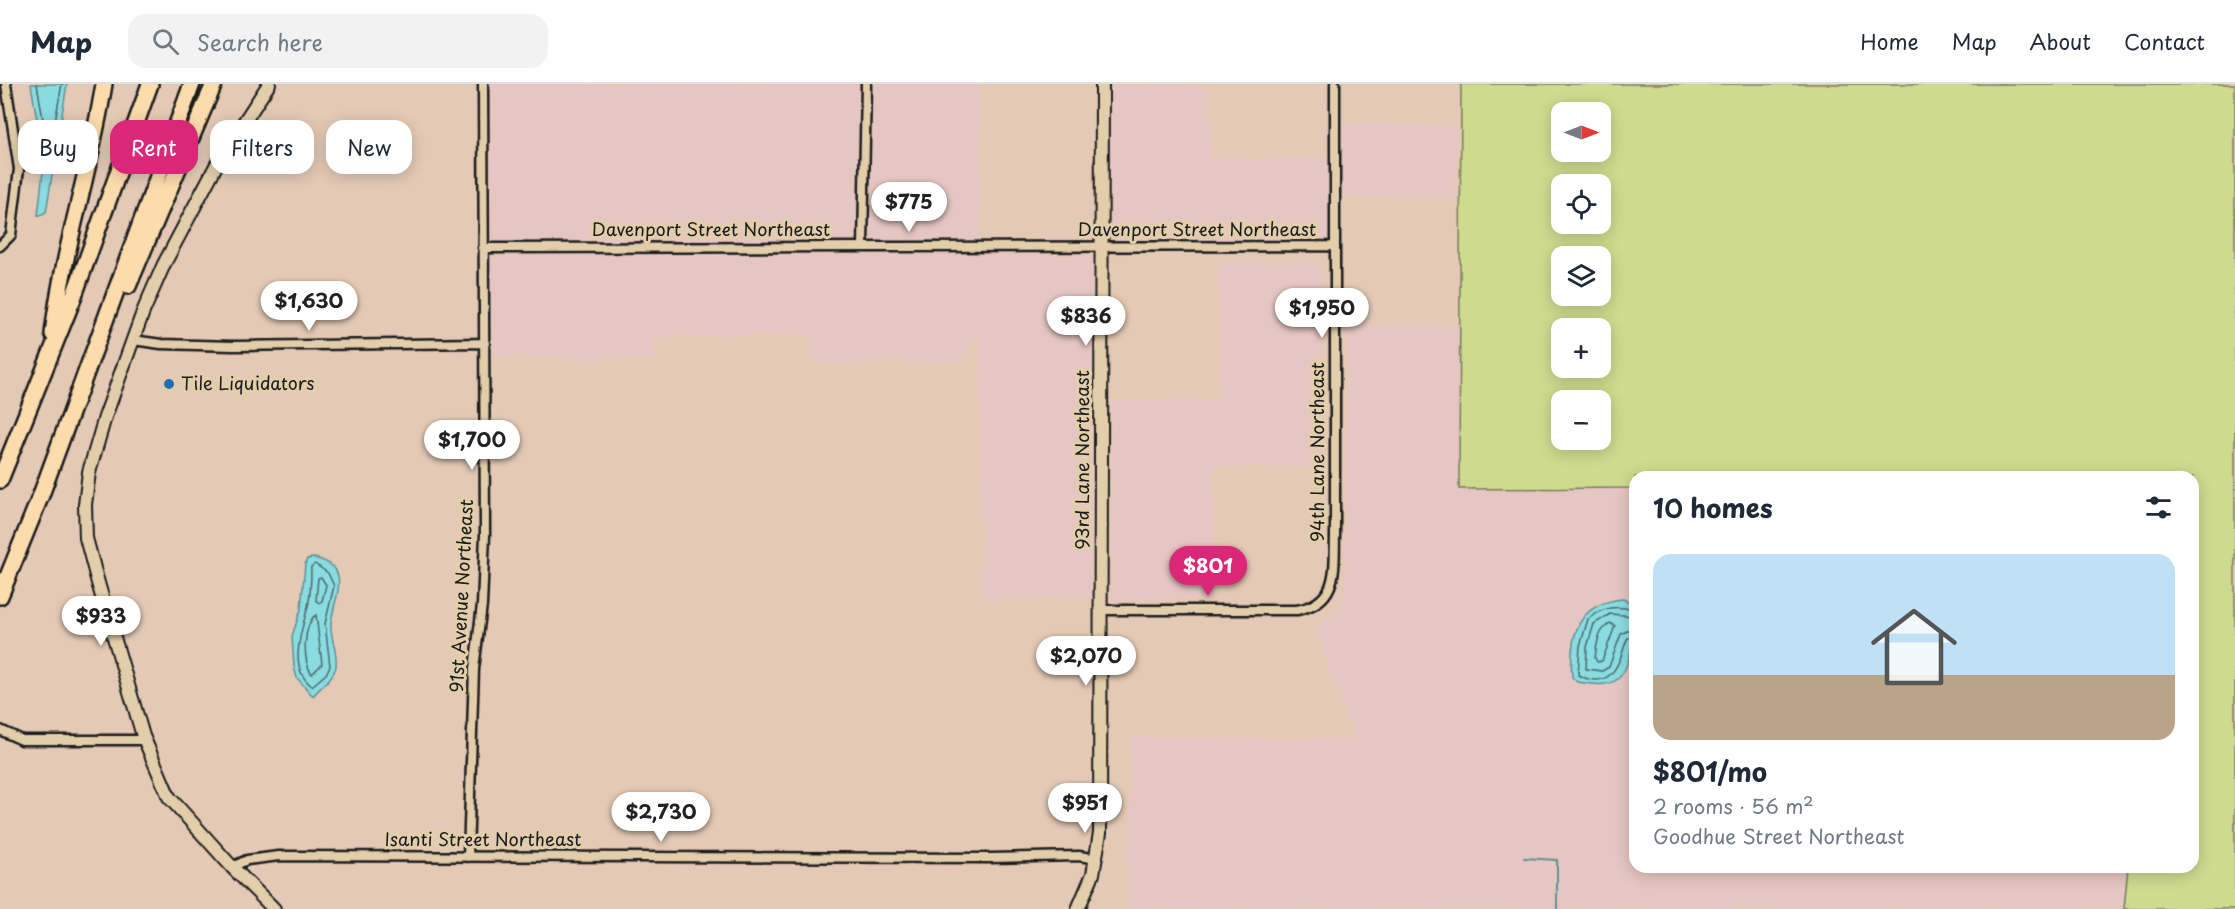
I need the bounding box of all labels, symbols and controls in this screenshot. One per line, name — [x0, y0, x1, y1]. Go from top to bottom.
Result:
search box — [128, 14, 548, 68]
text: Map — [30, 20, 92, 63]
icon: search — [149, 25, 182, 58]
text: Search here — [197, 25, 323, 58]
text: Home — [1860, 25, 1919, 57]
text: Map — [1952, 25, 1997, 57]
text: About — [2030, 25, 2091, 57]
text: Contact — [2124, 25, 2205, 57]
north arrow — [1551, 102, 1611, 162]
map controls — [1551, 102, 1611, 450]
chip: Buy — [18, 120, 98, 174]
chip: Rent — [110, 120, 198, 174]
chip: Filters — [210, 120, 314, 174]
chip: New — [326, 120, 412, 174]
button: locate — [1551, 174, 1611, 234]
pin: $775 — [873, 182, 945, 233]
text: $775 — [885, 186, 933, 216]
street label: Davenport Street Northeast — [592, 215, 830, 242]
street label: Davenport Street Northeast — [1078, 215, 1316, 242]
button: layers — [1551, 246, 1611, 306]
pin: $1,630 — [260, 281, 358, 332]
text: $1,630 — [275, 285, 343, 315]
pin: $1,950 — [1273, 288, 1371, 339]
text: $1,950 — [1289, 292, 1355, 322]
pin: $836 — [1050, 296, 1122, 347]
text: $836 — [1061, 300, 1111, 330]
button: + — [1551, 318, 1611, 378]
street label: 94th Lane Northeast — [1303, 362, 1330, 542]
place label: Tile Liquidators — [181, 369, 315, 396]
street label: 93rd Lane Northeast — [1068, 370, 1095, 550]
marker: Tile Liquidators — [162, 377, 176, 391]
button: − — [1551, 390, 1611, 450]
pin: $1,700 — [423, 420, 521, 471]
text: $1,700 — [438, 424, 506, 454]
text: 10 homes — [1653, 488, 1773, 527]
icon: filters — [2142, 491, 2175, 524]
street label: 91st Avenue Northeast — [442, 499, 479, 693]
pin: $801 — [1172, 546, 1244, 597]
text: $801 — [1183, 550, 1233, 580]
icon: home — [1860, 593, 1968, 701]
pin: $933 — [65, 596, 137, 647]
text: $933 — [76, 600, 126, 630]
pin: $2,070 — [1037, 636, 1135, 687]
text: $2,070 — [1050, 640, 1122, 670]
text: $801/mo — [1653, 752, 1767, 791]
pin: $951 — [1049, 783, 1121, 834]
text: $951 — [1062, 787, 1108, 817]
text: 2 rooms · 56 m² — [1653, 791, 1814, 821]
pin: $2,730 — [612, 792, 710, 843]
text: $2,730 — [625, 796, 697, 826]
text: Goodhue Street Northeast — [1653, 821, 1905, 851]
street label: Isanti Street Northeast — [385, 825, 582, 852]

